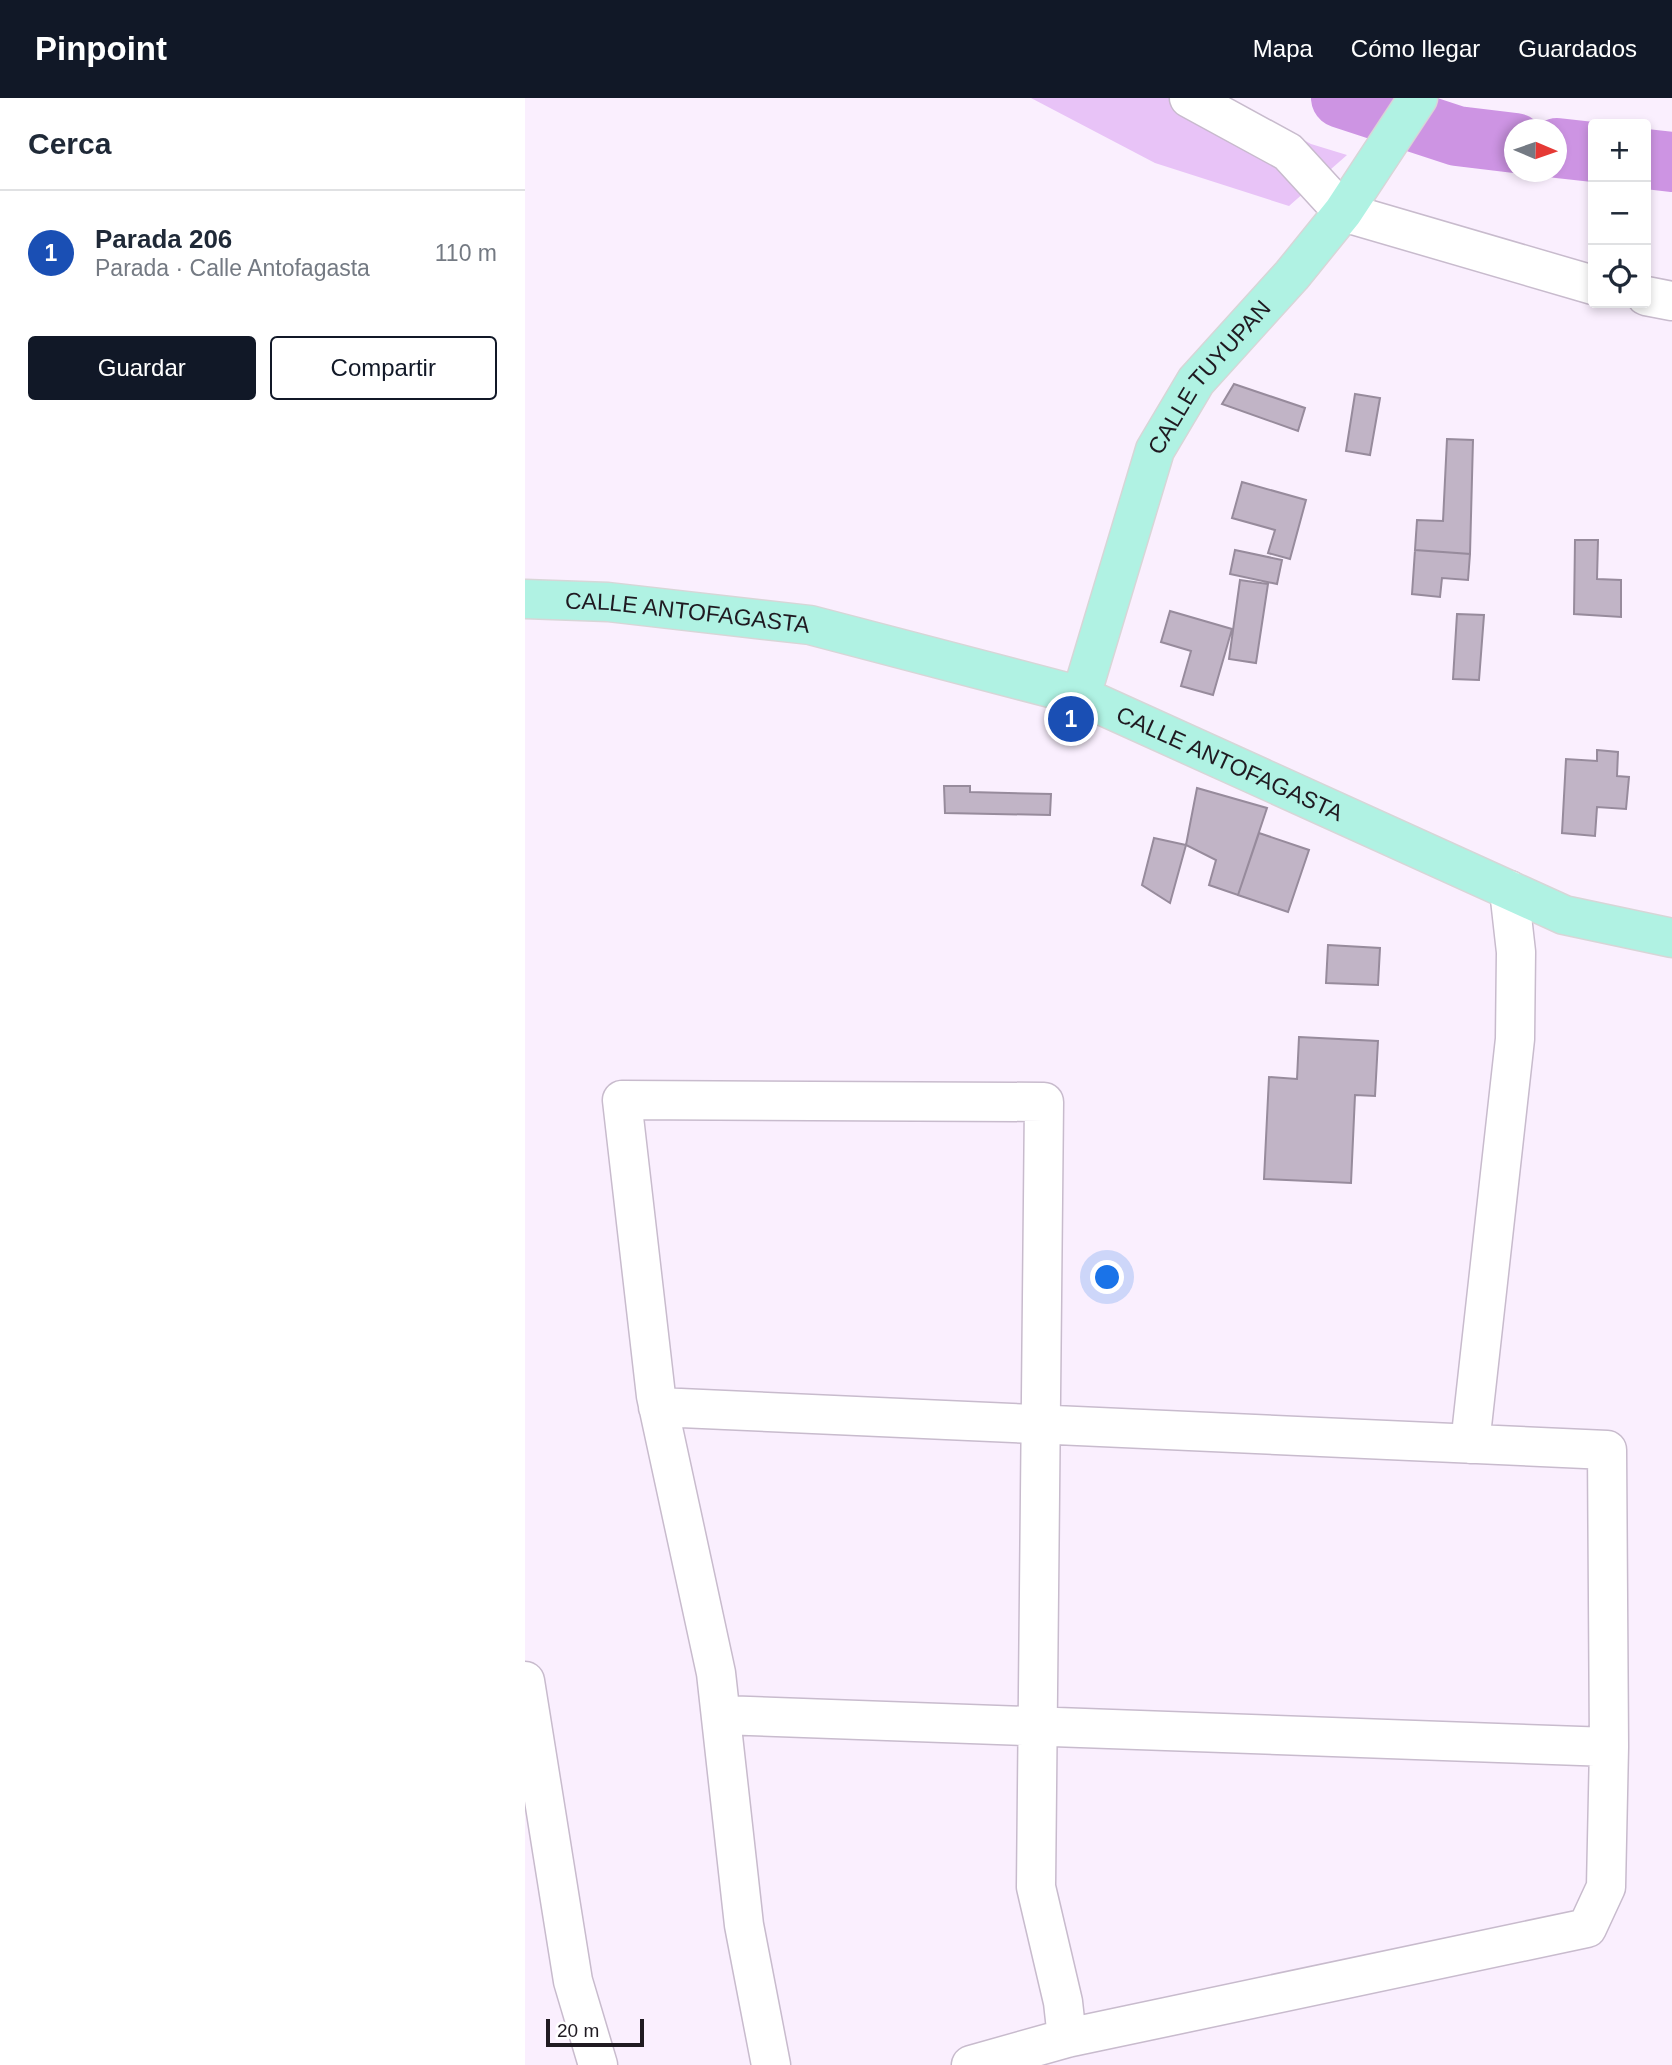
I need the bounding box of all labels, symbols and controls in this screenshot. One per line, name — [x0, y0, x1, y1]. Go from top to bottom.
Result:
text: Pinpoint — [35, 30, 167, 67]
text: Mapa — [1253, 35, 1313, 62]
text: Cómo llegar — [1351, 35, 1480, 62]
text: Guardados — [1518, 35, 1637, 62]
north arrow — [1504, 119, 1567, 182]
map controls — [1588, 119, 1651, 308]
button: + — [1588, 119, 1651, 182]
text: Cerca — [28, 127, 111, 160]
button: − — [1588, 182, 1651, 245]
text: Parada 206 — [95, 224, 232, 254]
text: 1 — [45, 240, 57, 266]
text: 110 m — [435, 240, 497, 266]
button: locate — [1588, 245, 1651, 308]
text: Parada · Calle Antofagasta — [95, 255, 370, 281]
street label: CALLE TUYUPAN — [1143, 295, 1276, 459]
button: Guardar — [28, 336, 256, 400]
button: Compartir — [270, 336, 497, 400]
street label: CALLE ANTOFAGASTA — [565, 587, 812, 638]
pin: 1 — [1048, 693, 1094, 745]
street label: CALLE ANTOFAGASTA — [1113, 701, 1348, 826]
your location — [1090, 1260, 1124, 1294]
scale bar — [546, 2016, 644, 2048]
text: 20 m — [557, 2020, 599, 2041]

